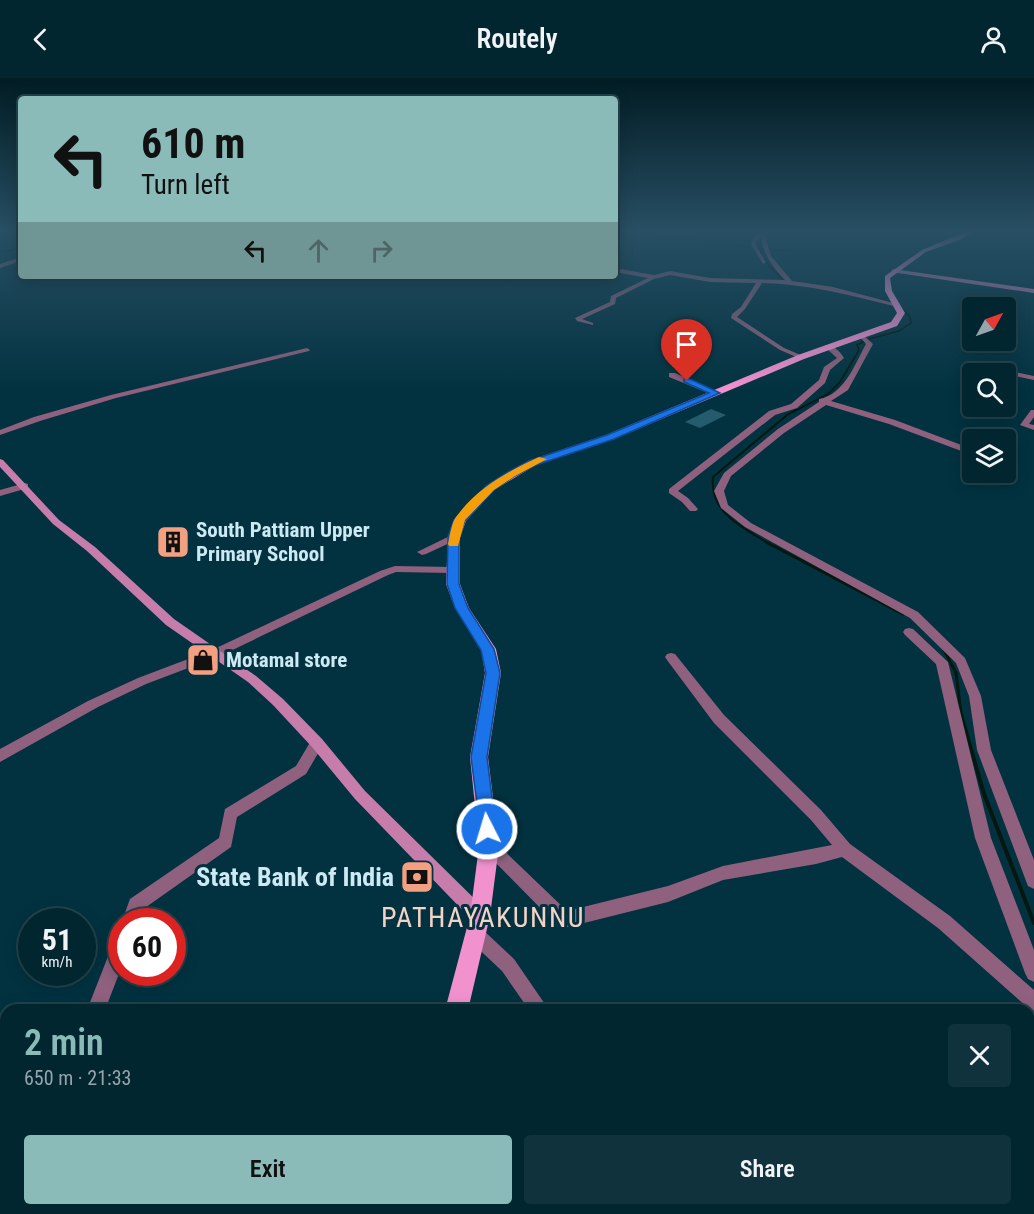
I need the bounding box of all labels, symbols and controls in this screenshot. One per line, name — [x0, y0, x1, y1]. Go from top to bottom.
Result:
icon: back — [24, 23, 57, 56]
text: Routely — [476, 23, 558, 55]
icon: person — [977, 23, 1010, 56]
text: 610 m — [141, 119, 246, 168]
icon: left — [42, 120, 120, 198]
text: Turn left — [141, 169, 230, 201]
icon: left — [239, 234, 272, 267]
icon: ahead — [302, 234, 335, 267]
icon: right — [365, 234, 398, 267]
north arrow — [962, 297, 1016, 351]
map controls — [962, 297, 1016, 483]
pin — [661, 319, 712, 381]
icon: arrive — [670, 328, 703, 361]
button: search — [962, 363, 1016, 417]
button: layers — [962, 429, 1016, 483]
place label: South Pattiam Upper Primary School — [196, 518, 370, 566]
building icon: South Pattiam Upper Primary School — [155, 524, 191, 560]
shop icon: Motamal store — [185, 642, 221, 678]
place label: Motamal store — [226, 648, 347, 672]
position arrow — [455, 797, 519, 861]
bank icon: State Bank of India — [399, 859, 435, 895]
place label: State Bank of India — [196, 862, 394, 892]
district label: PATHAYAKUNNU — [381, 901, 585, 934]
speed limit sign: 60 — [108, 908, 186, 986]
text: 51 — [42, 922, 72, 957]
text: km/h — [42, 953, 72, 971]
text: 2 min — [24, 1022, 104, 1064]
button: close — [948, 1024, 1011, 1087]
text: 650 m · 21:33 — [24, 1066, 131, 1090]
button: Exit — [24, 1135, 512, 1204]
button: Share — [524, 1135, 1011, 1204]

